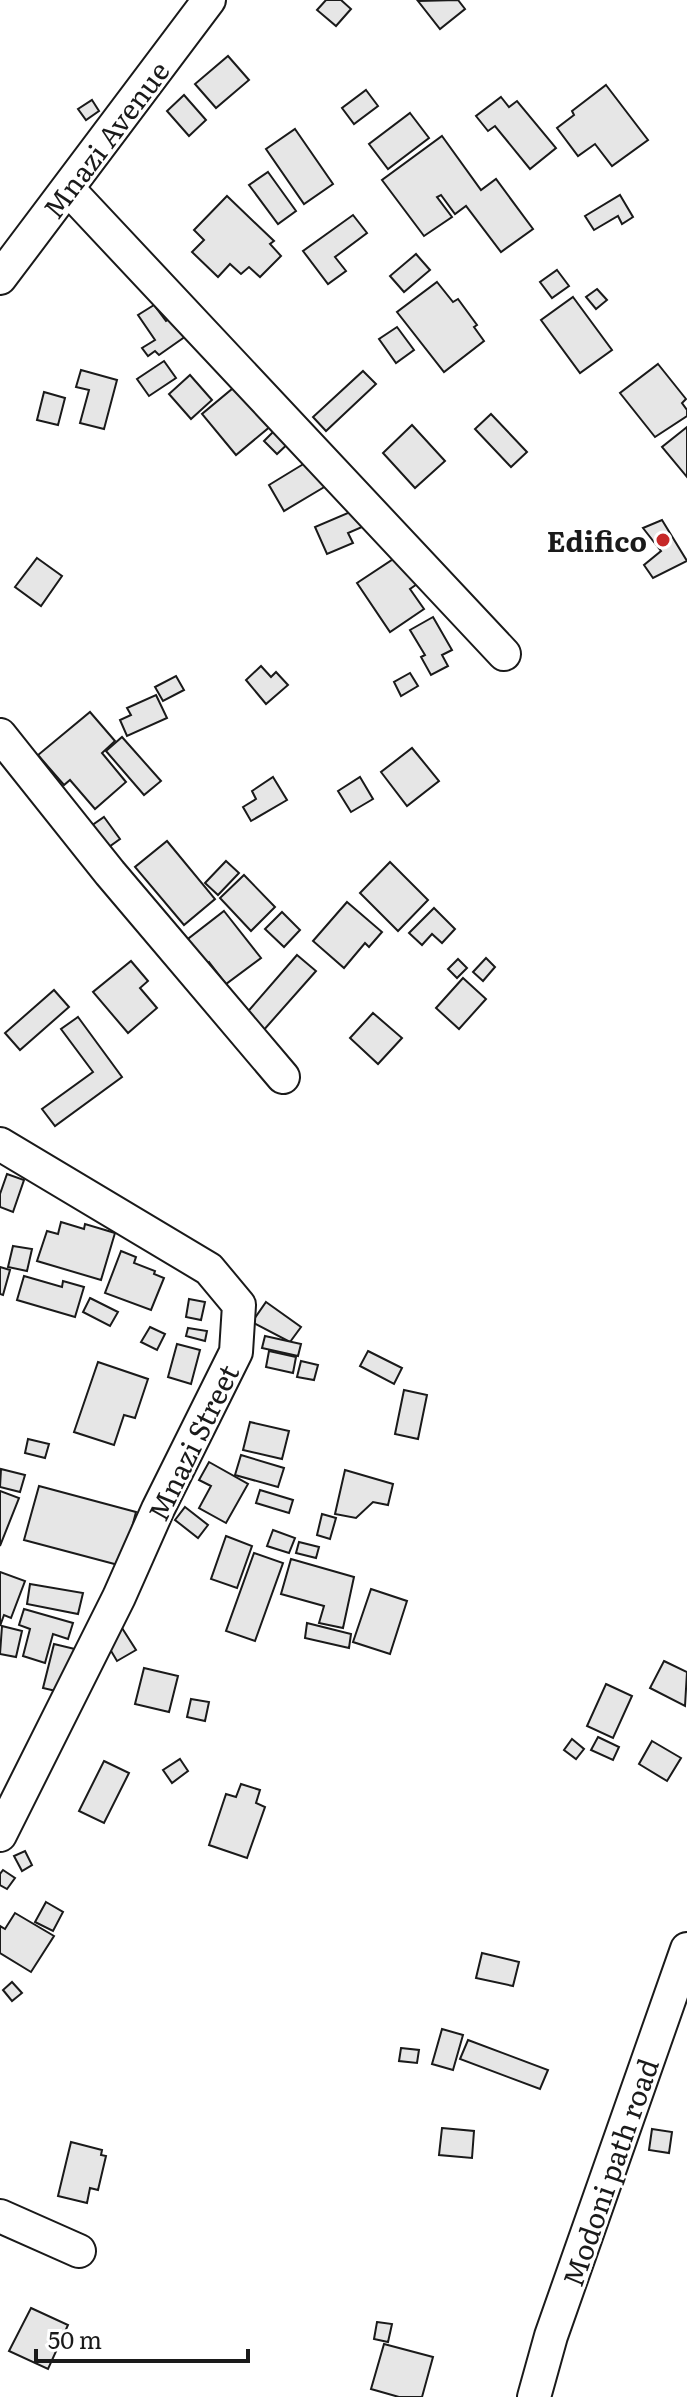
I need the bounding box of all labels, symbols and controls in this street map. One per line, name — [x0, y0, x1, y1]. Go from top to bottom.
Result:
street label: Mnazi Avenue — [32, 51, 178, 227]
place label: Edifico — [547, 519, 647, 561]
marker: Edifico — [654, 531, 672, 549]
street label: Mnazi Street — [136, 1356, 248, 1527]
street label: Modoni path road — [550, 2052, 668, 2292]
scale bar — [36, 2313, 248, 2363]
text: 50 m — [48, 2321, 102, 2356]

